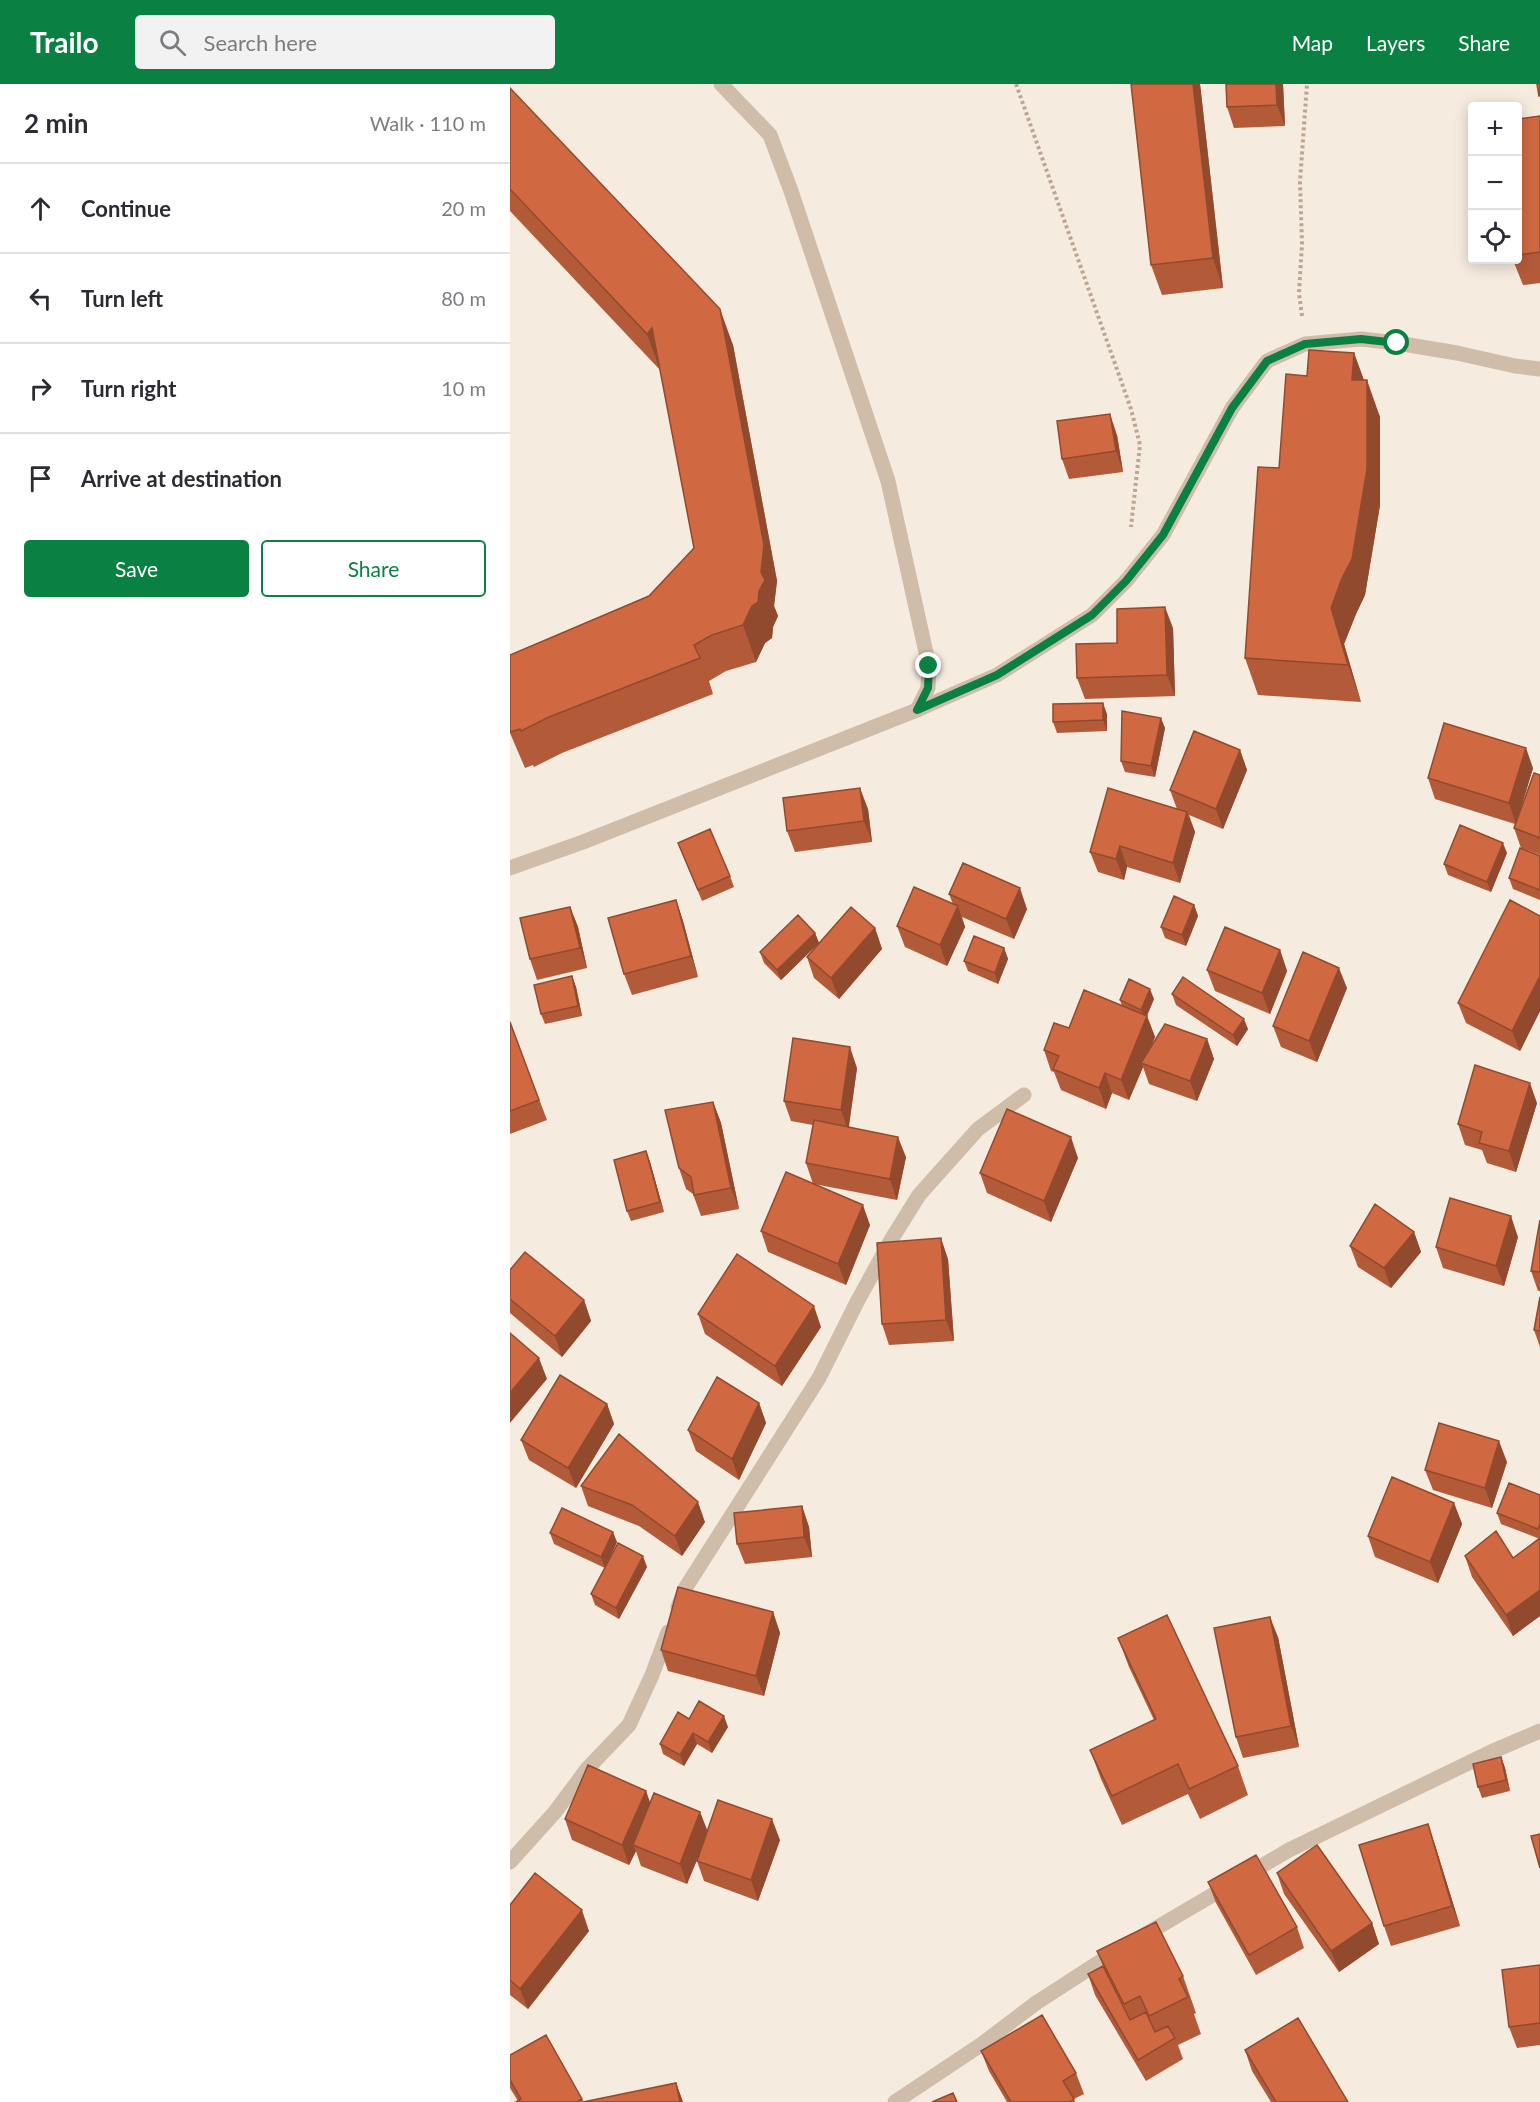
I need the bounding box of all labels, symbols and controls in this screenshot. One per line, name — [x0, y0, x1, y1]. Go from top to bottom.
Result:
search box — [135, 15, 555, 69]
text: Trailo — [30, 25, 99, 59]
icon: search — [156, 26, 189, 59]
text: Search here — [204, 29, 317, 56]
text: Map — [1292, 30, 1333, 55]
text: Layers — [1366, 30, 1425, 55]
text: Share — [1458, 30, 1510, 55]
map controls — [1468, 102, 1522, 264]
button: + — [1468, 102, 1522, 156]
text: 2 min — [24, 107, 88, 139]
text: Walk · 110 m — [370, 111, 486, 135]
button: − — [1468, 156, 1522, 210]
icon: ahead — [24, 192, 57, 225]
text: Continue — [81, 195, 171, 222]
text: 20 m — [441, 196, 486, 220]
button: locate — [1468, 210, 1522, 264]
icon: left — [24, 282, 57, 315]
text: Turn left — [81, 285, 163, 312]
text: 80 m — [441, 286, 486, 310]
route start — [1383, 329, 1409, 355]
icon: right — [24, 372, 57, 405]
text: Turn right — [81, 375, 176, 402]
text: 10 m — [441, 376, 486, 400]
icon: arrive — [24, 462, 57, 495]
text: Arrive at destination — [81, 465, 282, 492]
button: Save — [24, 540, 249, 597]
button: Share — [261, 540, 486, 597]
route end — [915, 652, 941, 678]

